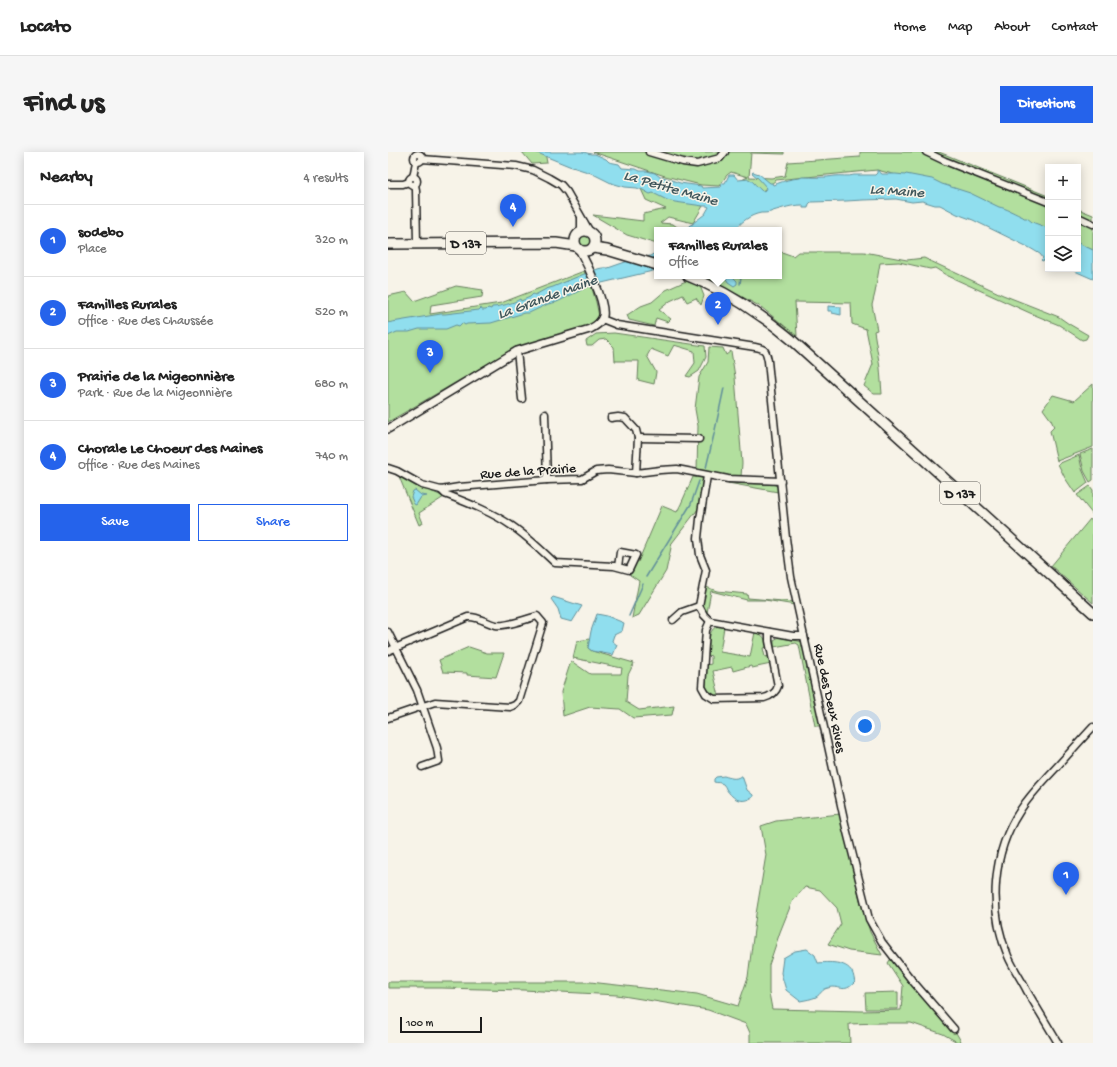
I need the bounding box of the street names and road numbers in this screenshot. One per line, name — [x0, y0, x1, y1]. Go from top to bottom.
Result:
road number: D 137 — [446, 232, 486, 254]
street label: Rue de la Prairie — [480, 461, 577, 484]
road number: D 137 — [940, 482, 980, 504]
street label: Rue des Deux Rives — [809, 643, 849, 755]

